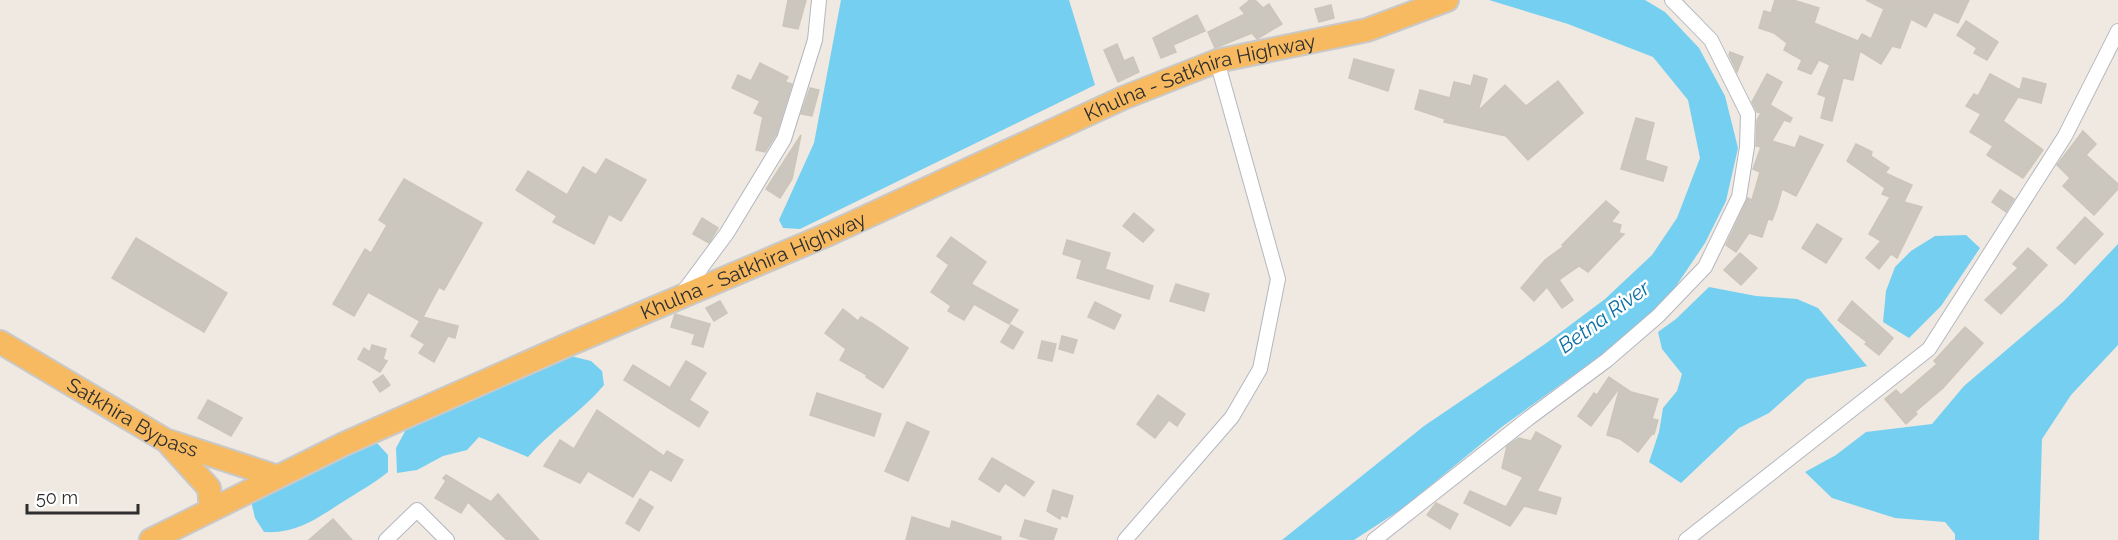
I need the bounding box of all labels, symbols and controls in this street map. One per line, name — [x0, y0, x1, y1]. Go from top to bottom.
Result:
street label: Khulna - Satkhira Highway — [1080, 29, 1318, 126]
street label: Khulna - Satkhira Highway — [637, 207, 870, 325]
water label: Betna River — [1553, 275, 1655, 358]
street label: Satkhira Bypass — [63, 373, 201, 462]
scale bar — [27, 477, 138, 515]
text: 50 m — [36, 487, 78, 508]

